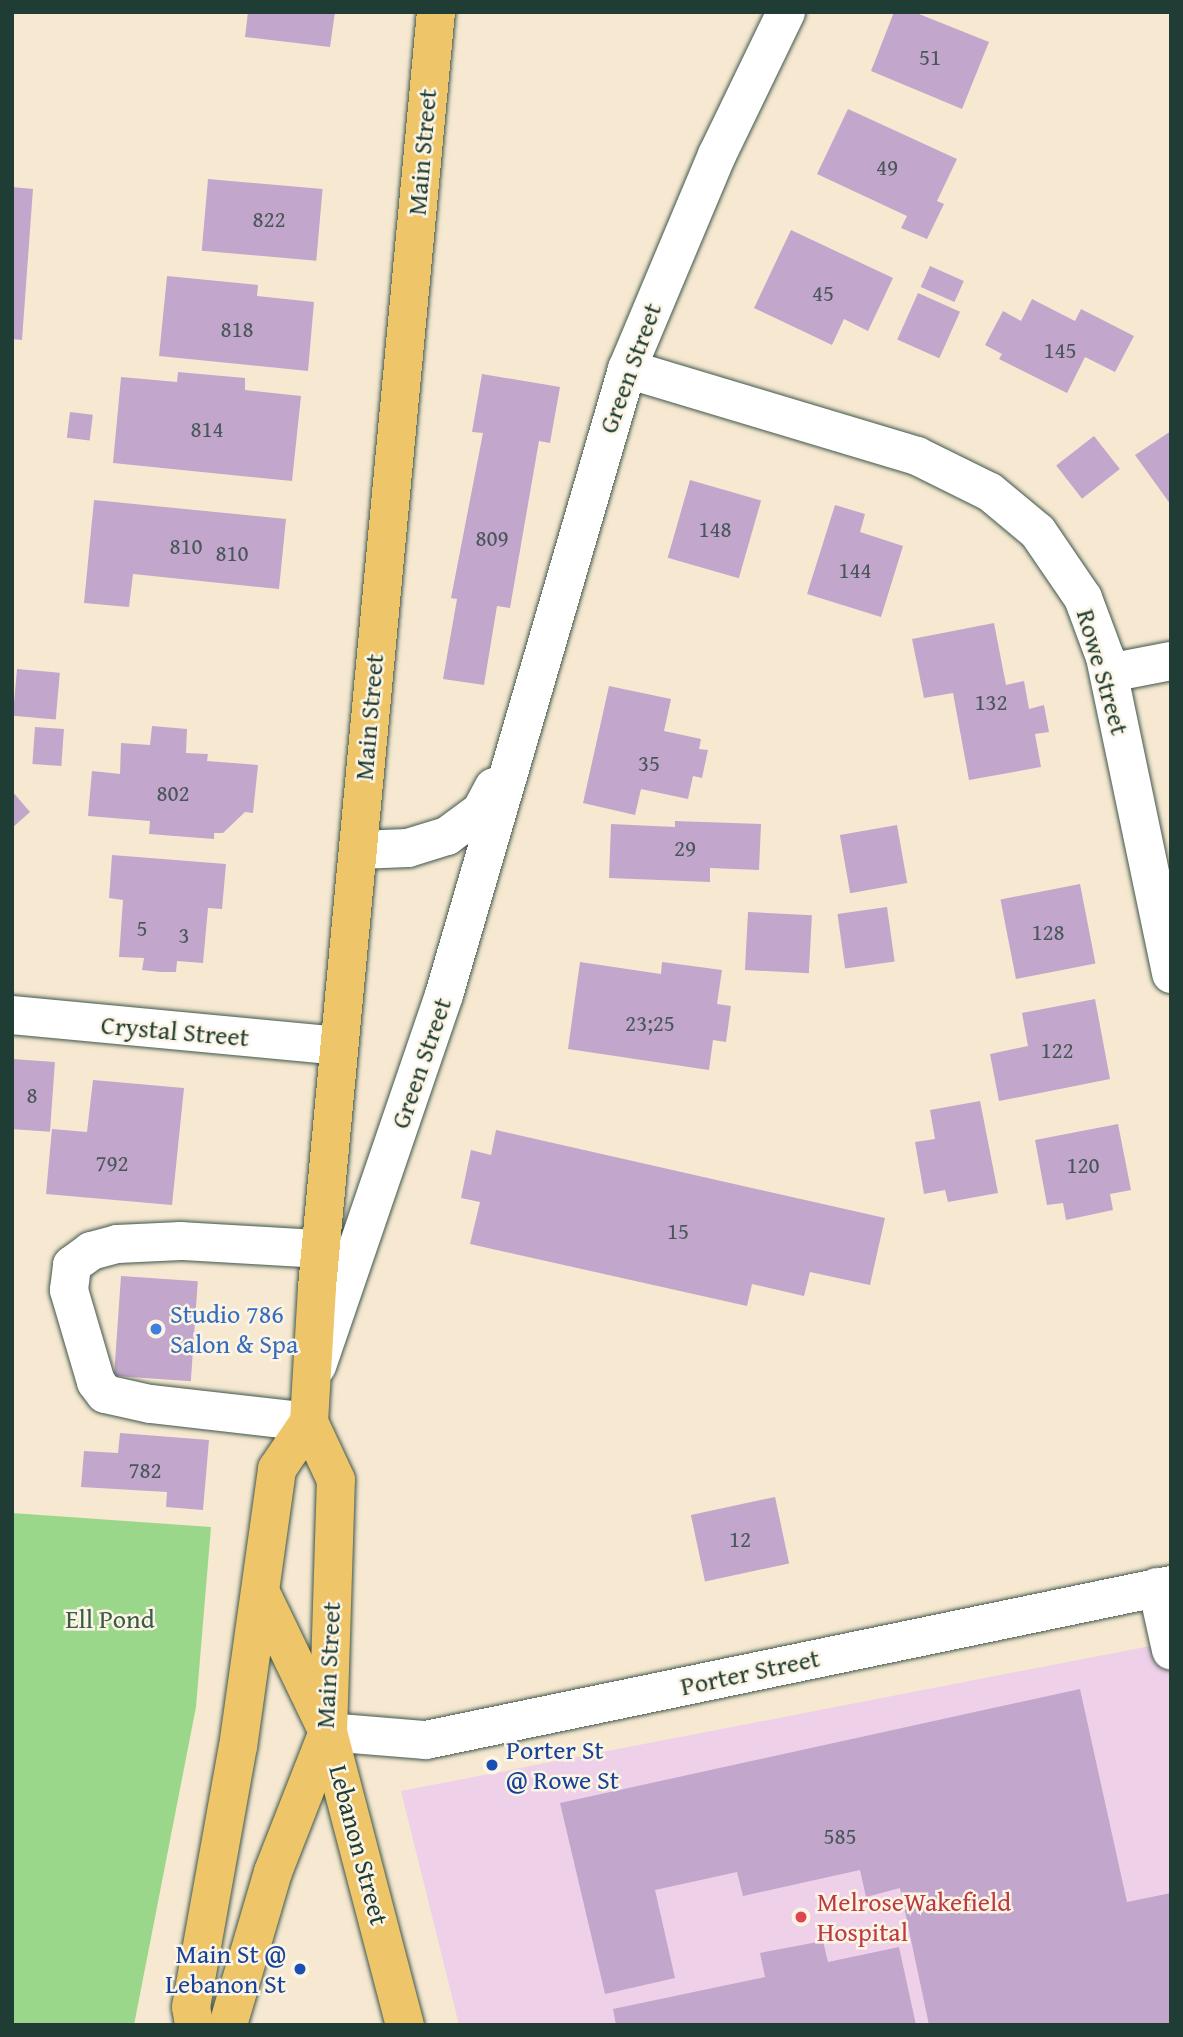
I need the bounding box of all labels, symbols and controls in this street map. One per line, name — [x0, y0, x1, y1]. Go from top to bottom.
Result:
house number: 51 — [919, 43, 941, 71]
street label: Main Street — [401, 87, 443, 217]
house number: 49 — [876, 153, 898, 181]
house number: 822 — [252, 205, 286, 233]
house number: 45 — [812, 279, 834, 307]
street label: Green Street — [592, 299, 668, 437]
house number: 818 — [220, 315, 254, 343]
house number: 145 — [1043, 336, 1077, 364]
house number: 814 — [190, 415, 224, 443]
house number: 148 — [698, 515, 732, 543]
house number: 809 — [475, 524, 509, 552]
house number: 810 — [169, 532, 203, 560]
house number: 810 — [215, 539, 249, 567]
house number: 144 — [838, 556, 872, 584]
street label: Rowe Street — [1070, 605, 1136, 739]
street label: Main Street — [348, 652, 390, 782]
house number: 132 — [974, 688, 1008, 716]
house number: 35 — [638, 749, 660, 777]
house number: 802 — [156, 779, 190, 807]
house number: 29 — [674, 834, 696, 862]
house number: 5 — [136, 914, 148, 942]
house number: 128 — [1031, 918, 1065, 946]
house number: 3 — [178, 921, 190, 949]
street label: Green Street — [384, 994, 458, 1132]
street label: Crystal Street — [100, 1009, 250, 1053]
house number: 23;25 — [625, 1009, 675, 1037]
house number: 122 — [1040, 1036, 1074, 1064]
house number: 8 — [26, 1081, 38, 1109]
house number: 792 — [95, 1149, 129, 1177]
house number: 120 — [1066, 1151, 1100, 1179]
house number: 15 — [667, 1217, 689, 1245]
place label: Studio 786 Salon & Spa — [170, 1298, 298, 1360]
marker: Studio 786 Salon & Spa — [148, 1321, 164, 1337]
house number: 782 — [128, 1456, 162, 1484]
house number: 12 — [729, 1525, 751, 1553]
street label: Main Street — [309, 1601, 347, 1729]
park label: Ell Pond — [65, 1603, 155, 1635]
street label: Porter Street — [678, 1642, 822, 1702]
place label: Porter St @ Rowe St — [506, 1734, 619, 1796]
marker: Porter St @ Rowe St — [484, 1757, 500, 1773]
street label: Lebanon Street — [323, 1761, 395, 1929]
house number: 585 — [823, 1822, 857, 1850]
place label: MelroseWakefield Hospital — [817, 1886, 1011, 1948]
marker: MelroseWakefield Hospital — [791, 1907, 811, 1927]
place label: Main St @ Lebanon St — [165, 1938, 286, 2000]
marker: Main St @ Lebanon St — [292, 1961, 308, 1977]

